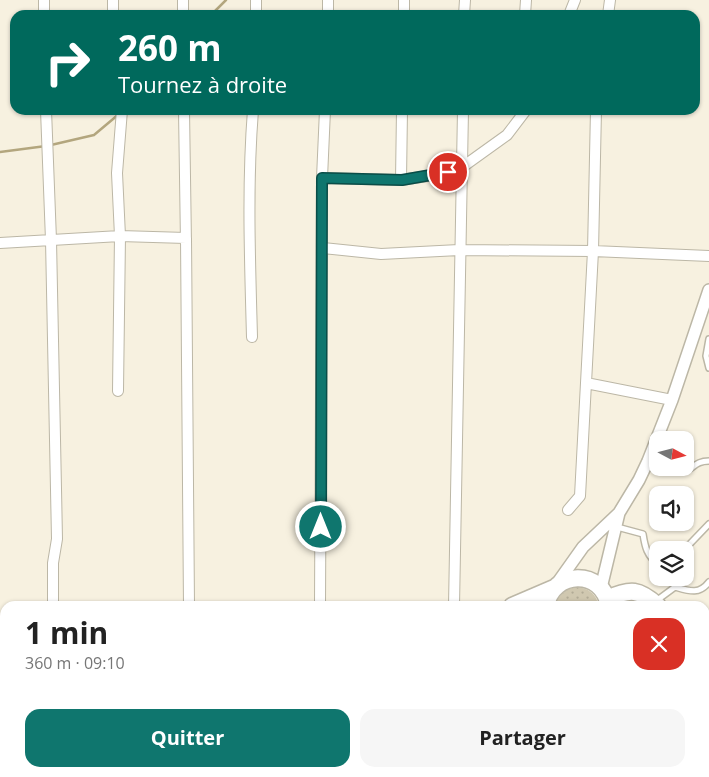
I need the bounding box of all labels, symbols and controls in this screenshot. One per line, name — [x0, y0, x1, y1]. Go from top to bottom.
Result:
text: 260 m — [118, 24, 222, 71]
icon: right — [35, 30, 100, 95]
text: Tournez à droite — [118, 69, 287, 99]
pin — [427, 151, 469, 193]
icon: arrive — [434, 158, 462, 186]
north arrow — [649, 431, 694, 476]
map controls — [649, 431, 694, 586]
button: sound — [649, 486, 694, 531]
position arrow — [294, 500, 346, 552]
button: layers — [649, 541, 694, 586]
text: 1 min — [25, 612, 108, 653]
button: close — [633, 618, 685, 670]
text: 360 m · 09:10 — [25, 652, 125, 674]
button: Quitter — [25, 709, 350, 767]
button: Partager — [360, 709, 685, 767]

